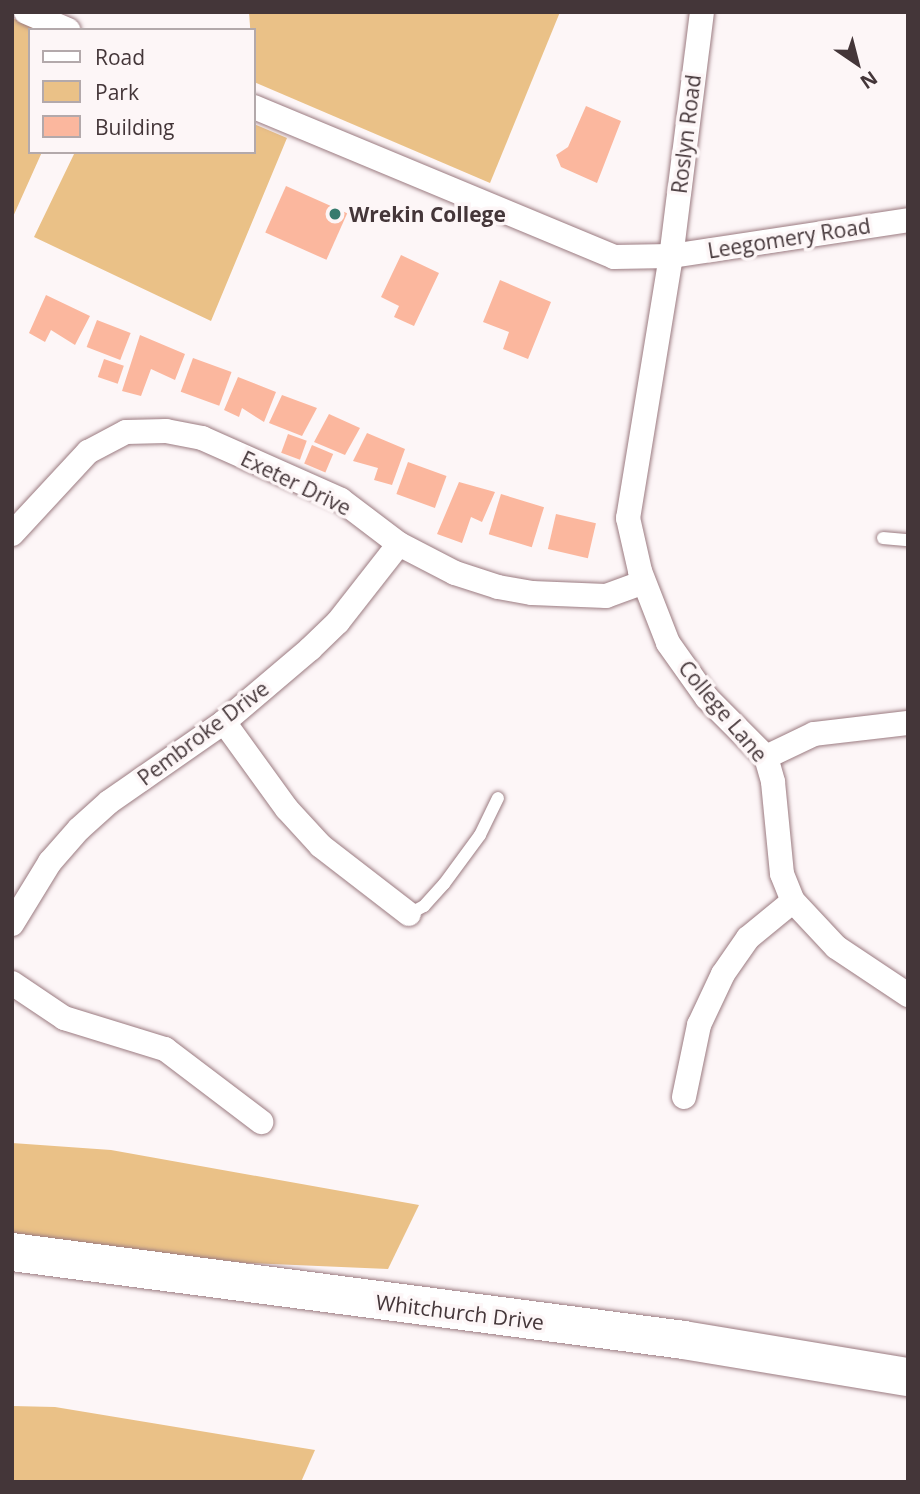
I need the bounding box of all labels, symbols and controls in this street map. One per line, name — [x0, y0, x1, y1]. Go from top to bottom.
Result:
legend — [28, 28, 256, 154]
north arrow — [822, 28, 892, 98]
text: Road — [95, 43, 145, 71]
text: N — [855, 65, 883, 95]
street label: Roslyn Road — [666, 73, 706, 195]
text: Park — [95, 78, 139, 106]
text: Building — [95, 113, 174, 141]
place label: Wrekin College — [349, 201, 506, 227]
marker: Wrekin College — [327, 206, 343, 222]
street label: Leegomery Road — [706, 213, 872, 263]
street label: Exeter Drive — [237, 446, 355, 520]
street label: College Lane — [673, 655, 773, 767]
street label: Pembroke Drive — [132, 676, 274, 790]
street label: Whitchurch Drive — [374, 1289, 546, 1335]

